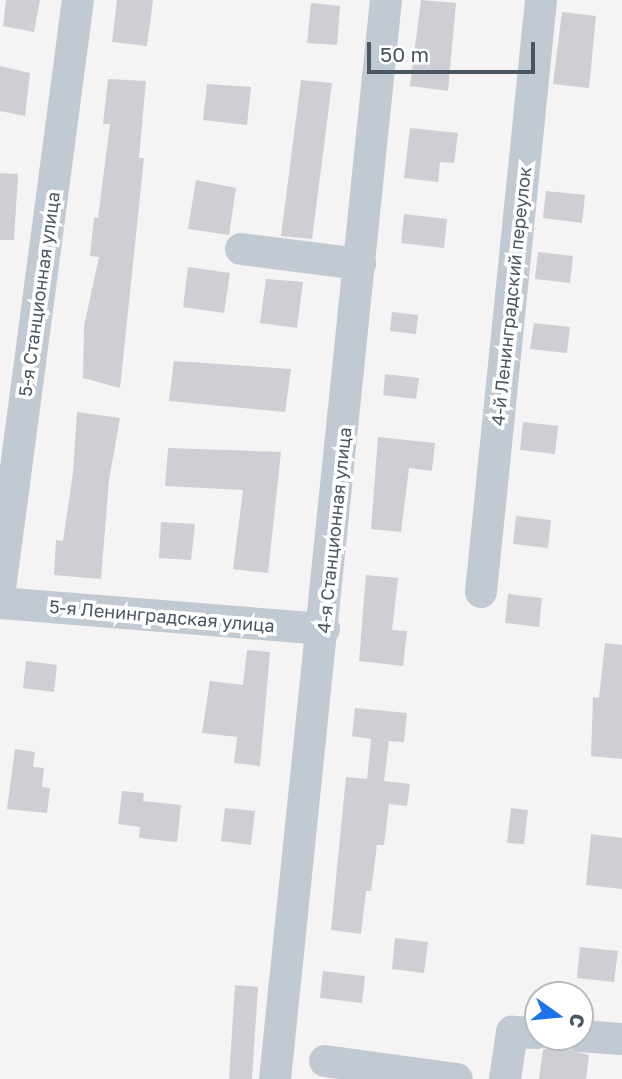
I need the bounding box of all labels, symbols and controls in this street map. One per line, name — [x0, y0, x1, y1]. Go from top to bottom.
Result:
scale bar — [370, 28, 538, 72]
text: 50 m — [380, 41, 429, 67]
street label: 4-й Ленинградский переулок — [487, 165, 535, 427]
street label: 5-я Станционная улица — [14, 190, 64, 398]
street label: 4-я Станционная улица — [312, 426, 356, 634]
street label: 5-я Ленинградская улица — [48, 595, 276, 637]
north arrow — [524, 981, 594, 1051]
text: С — [565, 1012, 591, 1031]

